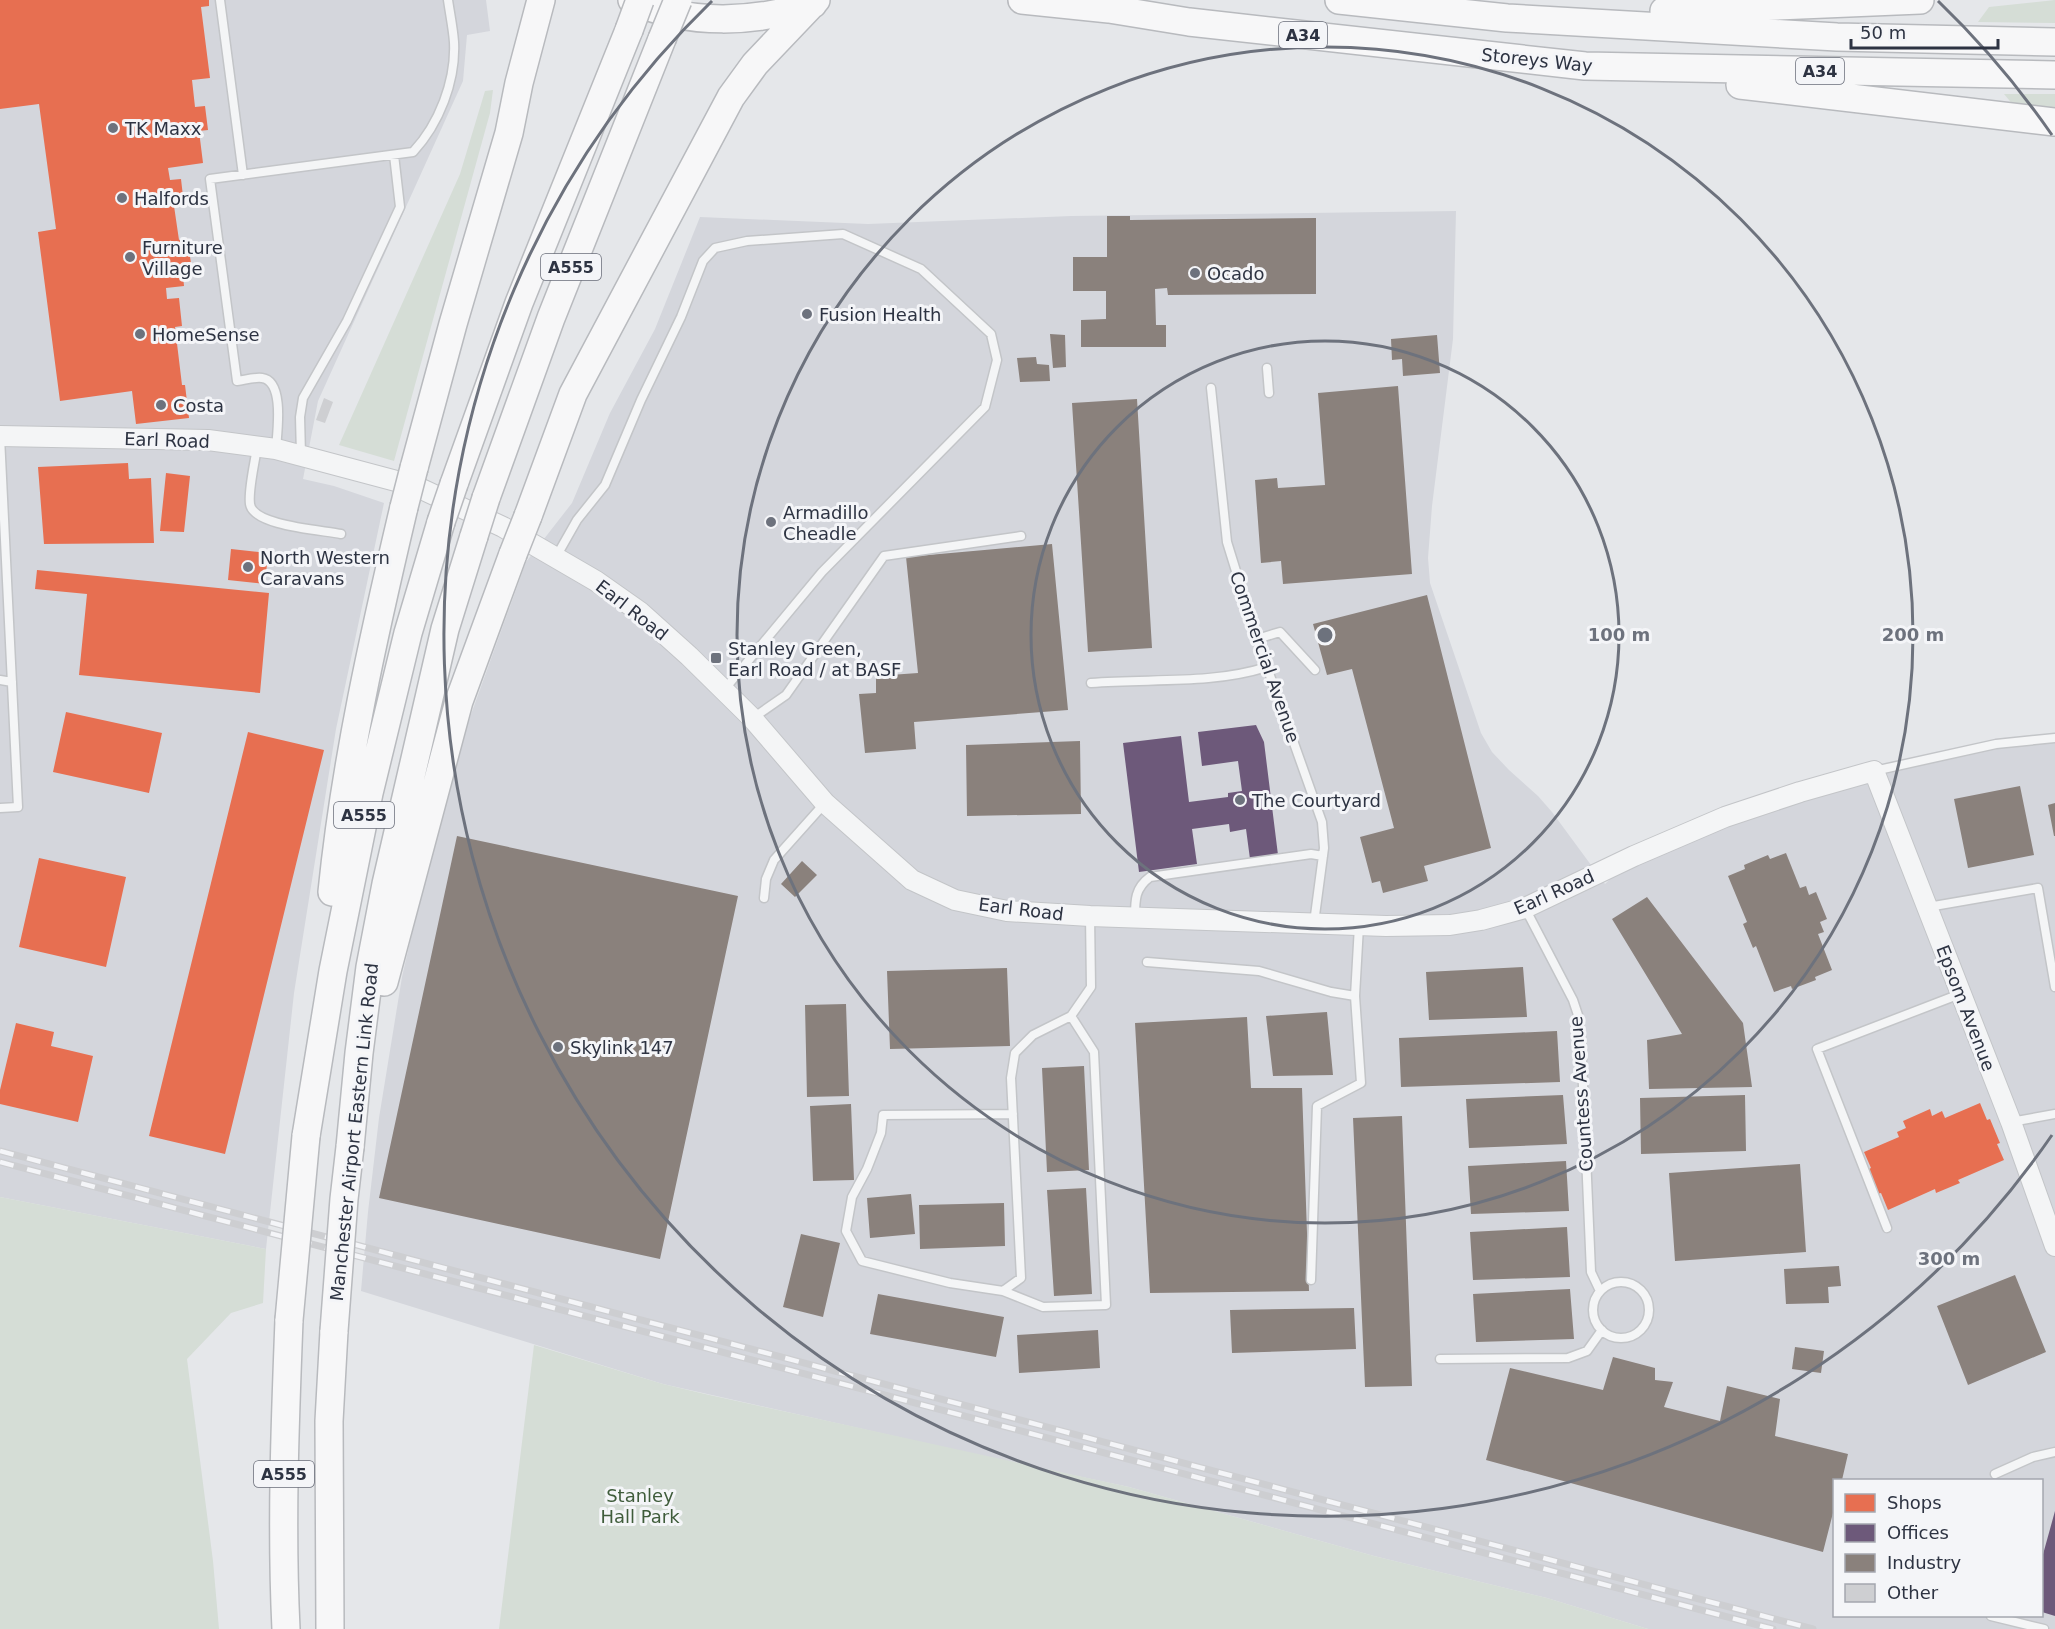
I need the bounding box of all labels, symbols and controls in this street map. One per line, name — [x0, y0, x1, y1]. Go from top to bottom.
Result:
scale bar — [1851, 12, 1998, 50]
road number: A34 — [1279, 22, 1327, 48]
text: 50 m — [1860, 22, 1906, 43]
street label: Storeys Way — [1480, 44, 1594, 76]
road number: A34 — [1796, 58, 1844, 84]
place label: TK Maxx — [124, 118, 202, 139]
marker: TK Maxx — [106, 121, 120, 135]
place label: Halfords — [134, 188, 209, 209]
marker: Halfords — [115, 191, 129, 205]
place label: Furniture Village — [142, 237, 223, 279]
marker: Furniture Village — [123, 250, 137, 264]
road number: A555 — [541, 254, 601, 280]
place label: Ocado — [1207, 263, 1265, 284]
marker: Ocado — [1188, 266, 1202, 280]
place label: Fusion Health — [819, 304, 941, 325]
marker: Fusion Health — [800, 307, 814, 321]
place label: HomeSense — [152, 324, 260, 345]
marker: HomeSense — [133, 327, 147, 341]
place label: Costa — [173, 395, 224, 416]
marker: Costa — [154, 398, 168, 412]
street label: Earl Road — [124, 428, 210, 452]
place label: Armadillo Cheadle — [783, 502, 868, 544]
marker: Armadillo Cheadle — [764, 515, 778, 529]
place label: North Western Caravans — [260, 547, 390, 589]
marker: North Western Caravans — [241, 560, 255, 574]
street label: Commercial Avenue — [1226, 568, 1304, 746]
street label: Earl Road — [592, 575, 672, 645]
text: 100 m — [1588, 624, 1650, 645]
text: 200 m — [1882, 624, 1944, 645]
centre of rings — [1315, 625, 1335, 645]
place label: Stanley Green, Earl Road / at BASF — [728, 638, 901, 680]
marker: Stanley Green, Earl Road / at BASF — [709, 651, 723, 665]
place label: The Courtyard — [1251, 790, 1381, 811]
marker: The Courtyard — [1233, 793, 1247, 807]
road number: A555 — [334, 802, 394, 828]
street label: Earl Road — [1511, 865, 1597, 919]
street label: Earl Road — [977, 893, 1065, 925]
street label: Epsom Avenue — [1932, 942, 2000, 1074]
street label: Manchester Airport Eastern Link Road — [326, 962, 382, 1302]
street label: Countess Avenue — [1565, 1016, 1597, 1172]
place label: Skylink 147 — [570, 1037, 674, 1058]
marker: Skylink 147 — [551, 1040, 565, 1054]
text: 300 m — [1918, 1248, 1980, 1269]
road number: A555 — [254, 1461, 314, 1487]
legend — [1833, 1479, 2043, 1617]
park label: Stanley Hall Park — [600, 1485, 680, 1527]
text: Shops — [1887, 1492, 1942, 1513]
text: Offices — [1887, 1522, 1949, 1543]
text: Industry — [1887, 1552, 1961, 1573]
text: Other — [1887, 1582, 1939, 1603]

